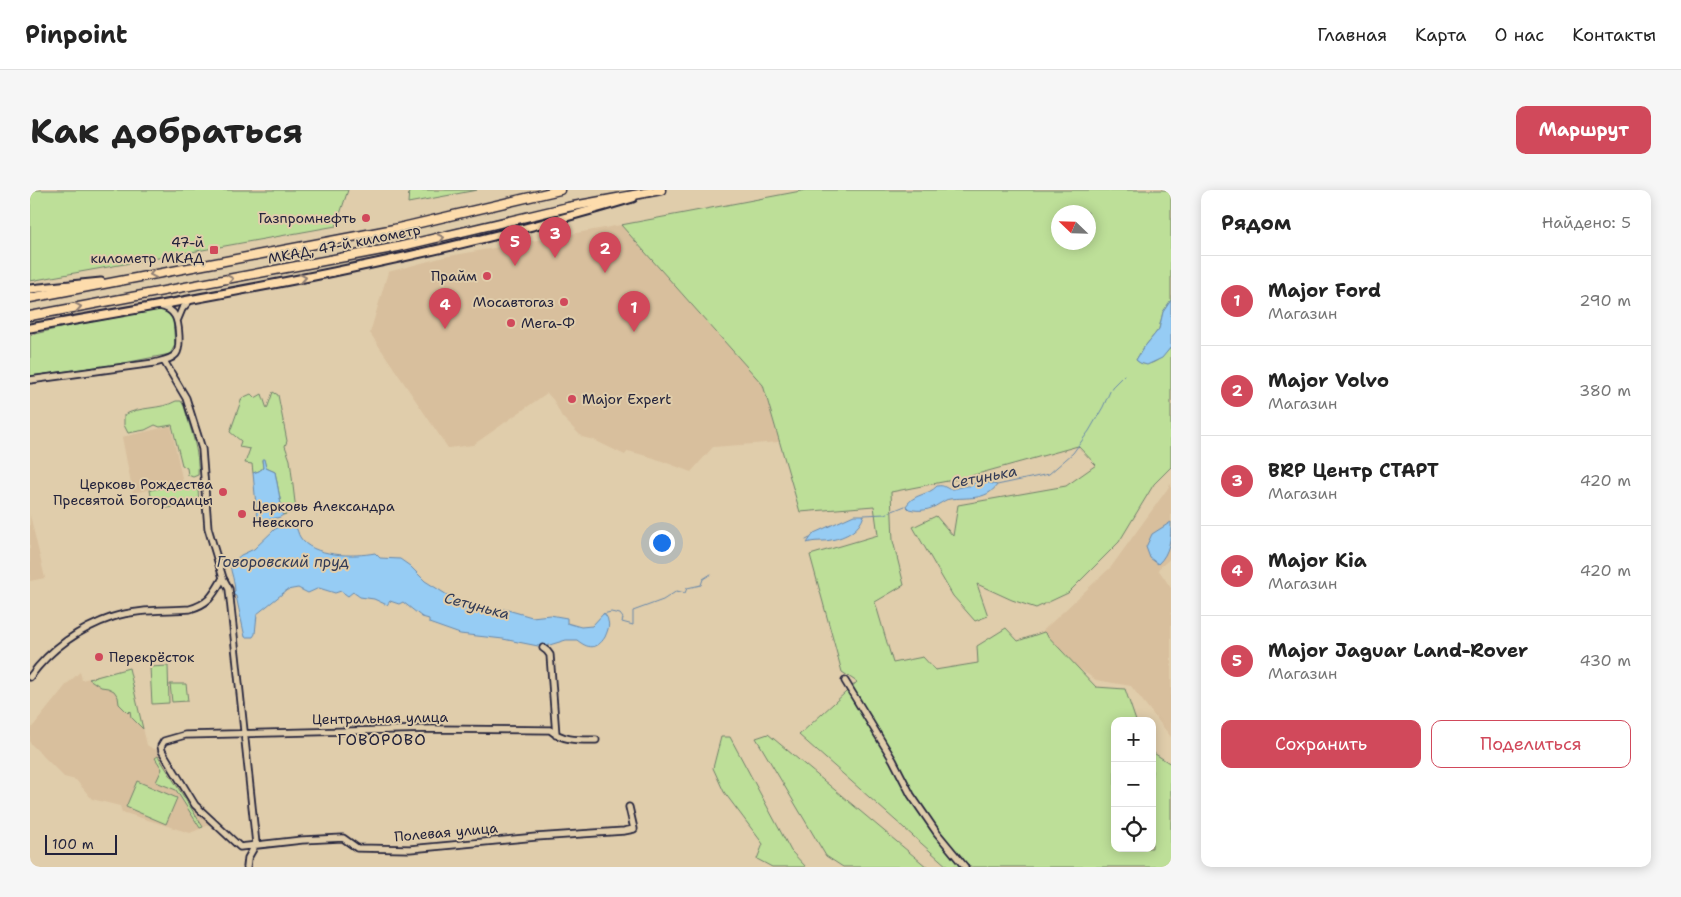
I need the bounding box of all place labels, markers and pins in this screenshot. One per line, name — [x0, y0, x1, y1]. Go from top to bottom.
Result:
place label: Газпромнефть — [258, 209, 356, 227]
marker: Газпромнефть — [360, 212, 372, 224]
pin: 3 — [539, 217, 571, 258]
pin: 5 — [499, 225, 531, 266]
pin: 2 — [589, 232, 621, 273]
place label: 47-й километр МКАД — [91, 233, 204, 267]
marker: 47-й километр МКАД — [208, 244, 220, 256]
place label: Прайм — [431, 267, 477, 285]
marker: Прайм — [481, 270, 493, 282]
pin: 4 — [429, 288, 461, 329]
pin: 1 — [618, 291, 650, 332]
place label: Мосавтогаз — [473, 293, 554, 311]
marker: Мосавтогаз — [558, 296, 570, 308]
place label: Мега-Ф — [521, 314, 575, 332]
marker: Мега-Ф — [505, 317, 517, 329]
place label: Major Expert — [582, 390, 671, 408]
marker: Major Expert — [566, 393, 578, 405]
place label: Церковь Рождества Пресвятой Богородицы — [53, 475, 213, 509]
marker: Церковь Рождества Пресвятой Богородицы — [217, 486, 229, 498]
place label: Церковь Александра Невского — [252, 497, 395, 531]
marker: Церковь Александра Невского — [236, 508, 248, 520]
place label: Перекрёсток — [109, 648, 195, 666]
marker: Перекрёсток — [93, 651, 105, 663]

